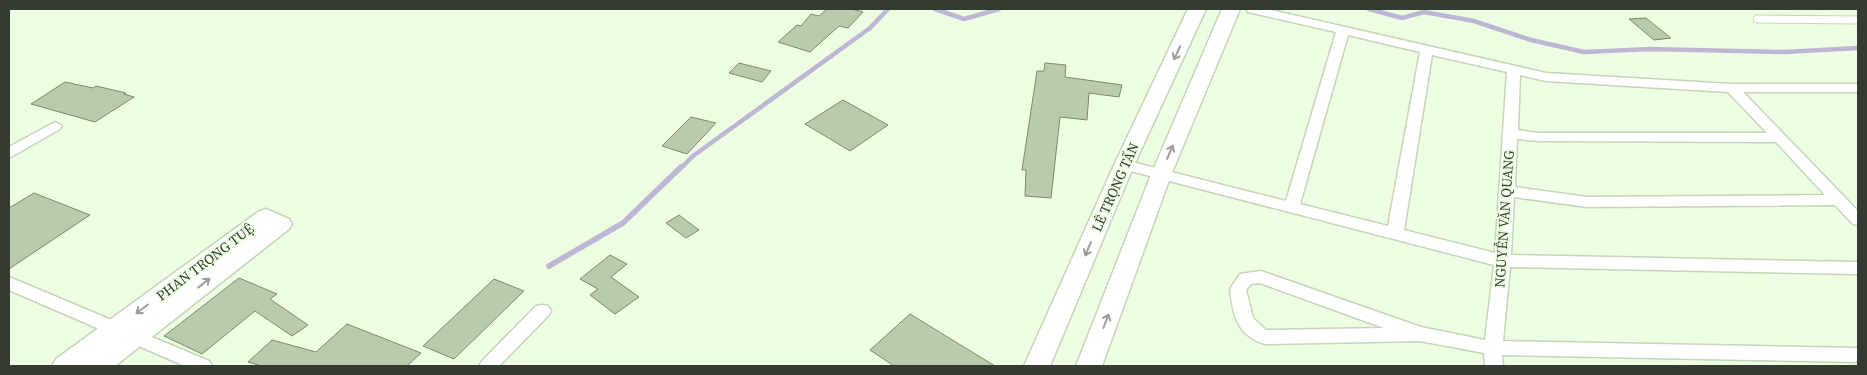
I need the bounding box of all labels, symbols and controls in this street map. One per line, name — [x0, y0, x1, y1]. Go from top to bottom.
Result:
one-way arrow — [1171, 45, 1181, 60]
street label: LÊ TRỌNG TẤN — [1086, 139, 1144, 235]
one-way arrow — [1167, 145, 1176, 160]
street label: NGUYỄN VĂN QUANG — [1489, 149, 1519, 288]
street label: PHAN TRỌNG TUỆ — [152, 219, 258, 305]
one-way arrow — [1083, 241, 1092, 256]
one-way arrow — [198, 278, 211, 289]
one-way arrow — [135, 304, 149, 314]
one-way arrow — [1102, 313, 1111, 329]

